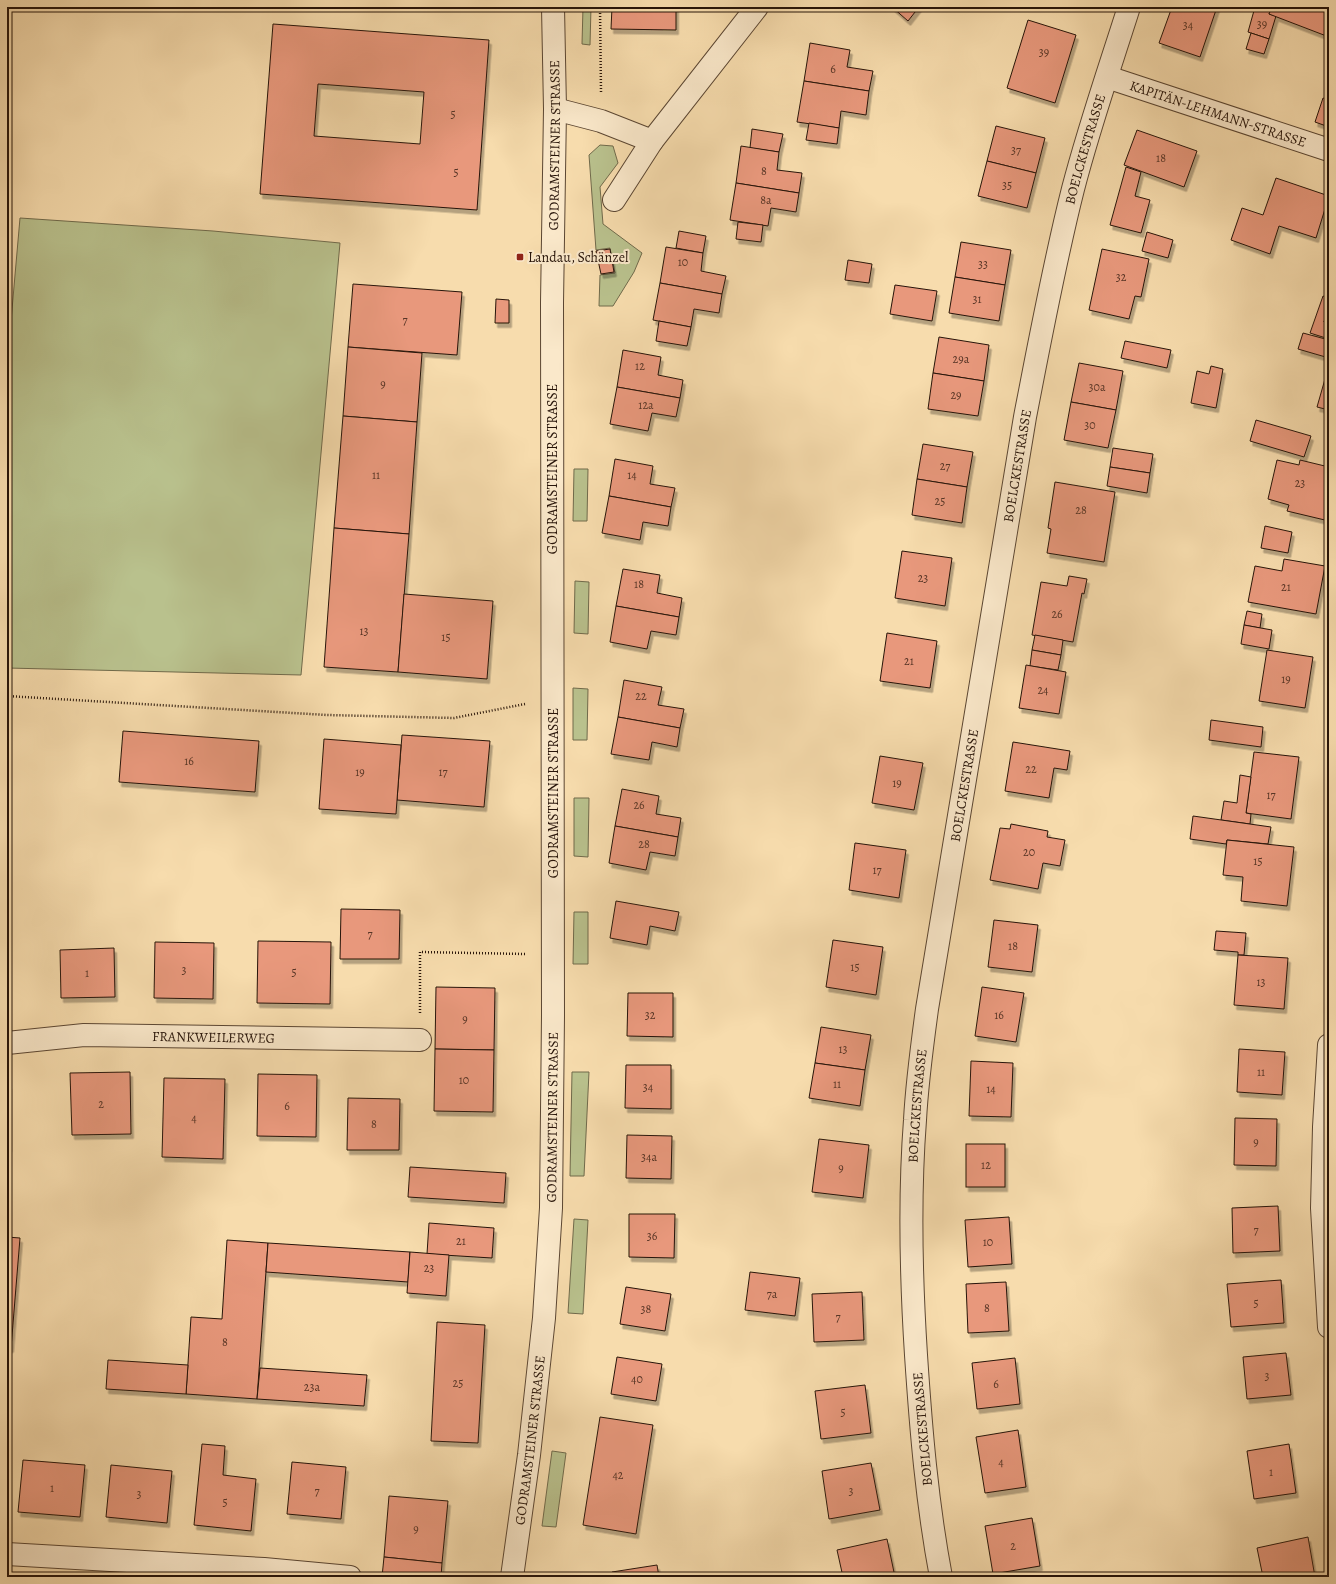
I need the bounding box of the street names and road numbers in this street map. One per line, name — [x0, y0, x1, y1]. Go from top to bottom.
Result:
street label: GODRAMSTEINER STRASSE — [544, 60, 565, 231]
street label: KAPITÄN-LEHMANN-STRASSE — [1127, 76, 1309, 152]
street label: BOELCKESTRASSE — [1060, 92, 1110, 207]
street label: GODRAMSTEINER STRASSE — [543, 384, 562, 554]
street label: BOELCKESTRASSE — [999, 408, 1036, 524]
street label: GODRAMSTEINER STRASSE — [544, 708, 563, 878]
street label: BOELCKESTRASSE — [946, 728, 983, 843]
street label: FRANKWEILERWEG — [152, 1027, 275, 1048]
street label: GODRAMSTEINER STRASSE — [542, 1032, 563, 1203]
street label: BOELCKESTRASSE — [903, 1048, 932, 1163]
street label: GODRAMSTEINER STRASSE — [510, 1355, 550, 1526]
street label: BOELCKESTRASSE — [908, 1371, 937, 1487]

